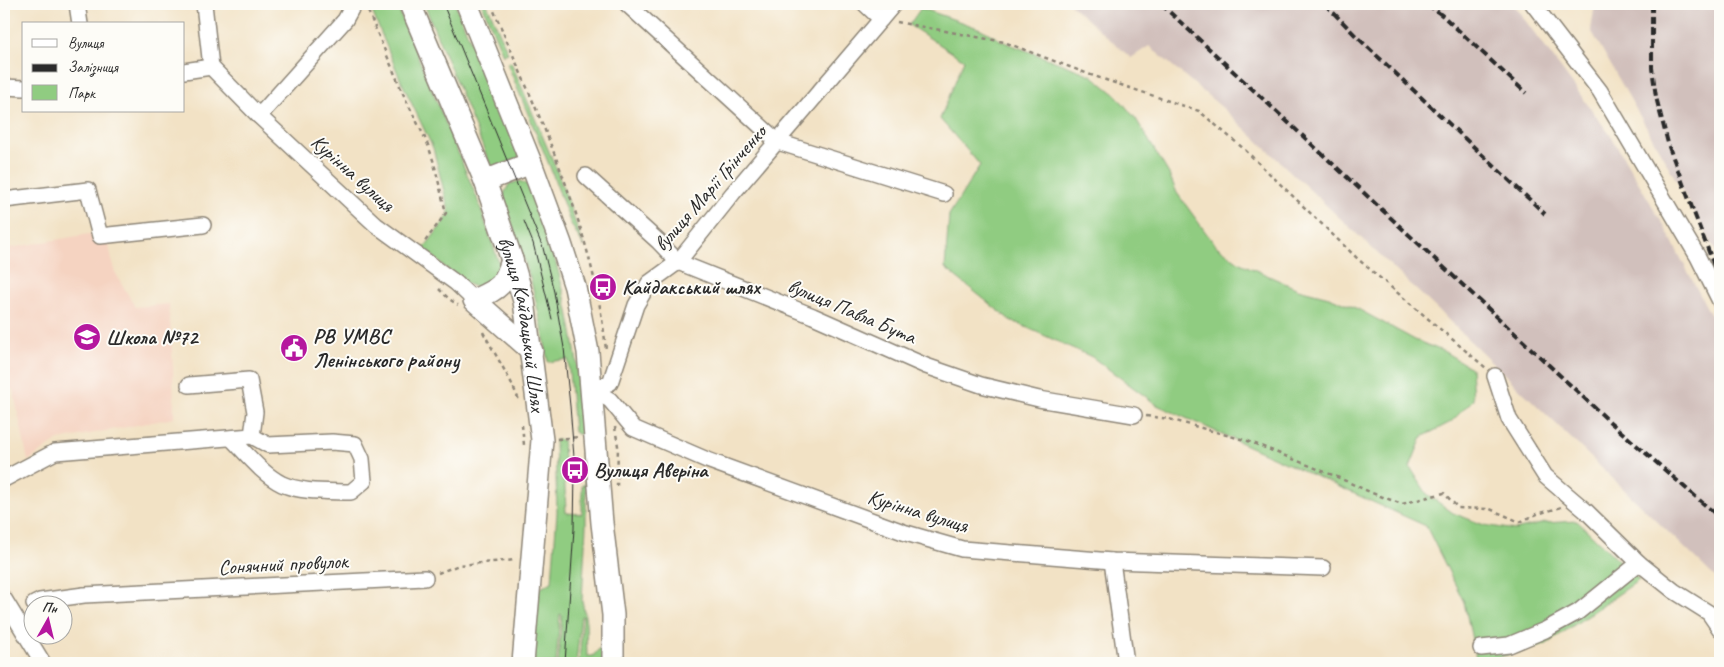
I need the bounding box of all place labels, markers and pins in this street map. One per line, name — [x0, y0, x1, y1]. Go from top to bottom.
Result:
bus stop icon: Кайдакський шлях — [588, 272, 618, 302]
place label: Кайдакський шлях — [622, 274, 762, 300]
school or university icon: Школа №72 — [72, 322, 102, 352]
place label: РВ УМВС Ленінського району — [313, 323, 461, 374]
place label: Школа №72 — [106, 324, 200, 350]
public building icon: РВ УМВС Ленінського району — [279, 333, 309, 363]
bus stop icon: Вулиця Аверіна — [560, 455, 590, 485]
place label: Вулиця Аверіна — [594, 457, 709, 483]

